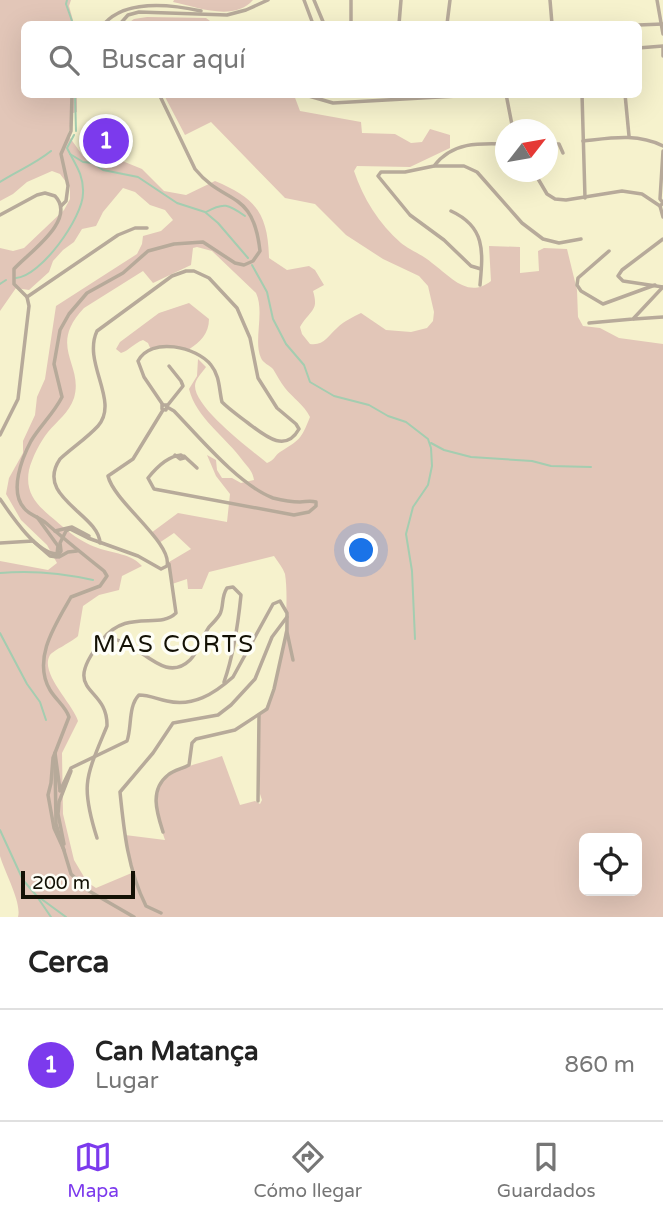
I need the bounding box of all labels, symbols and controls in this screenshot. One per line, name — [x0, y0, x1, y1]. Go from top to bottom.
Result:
search box — [21, 21, 642, 98]
icon: search — [45, 41, 83, 79]
text: Buscar aquí — [101, 44, 246, 75]
pin: 1 — [83, 115, 129, 167]
north arrow — [495, 119, 558, 182]
your location — [344, 533, 378, 567]
district label: MAS CORTS — [93, 630, 255, 659]
map controls — [579, 833, 642, 896]
button: locate — [579, 833, 642, 896]
scale bar — [21, 868, 135, 900]
text: 200 m — [32, 872, 90, 894]
text: Cerca — [28, 944, 109, 981]
text: Can Matança — [95, 1036, 259, 1067]
text: 1 — [44, 1051, 58, 1079]
text: 860 m — [565, 1051, 635, 1079]
text: Lugar — [95, 1067, 159, 1095]
tab: Mapa — [67, 1138, 119, 1202]
tab: Cómo llegar — [254, 1138, 362, 1202]
tab: Guardados — [497, 1138, 596, 1202]

